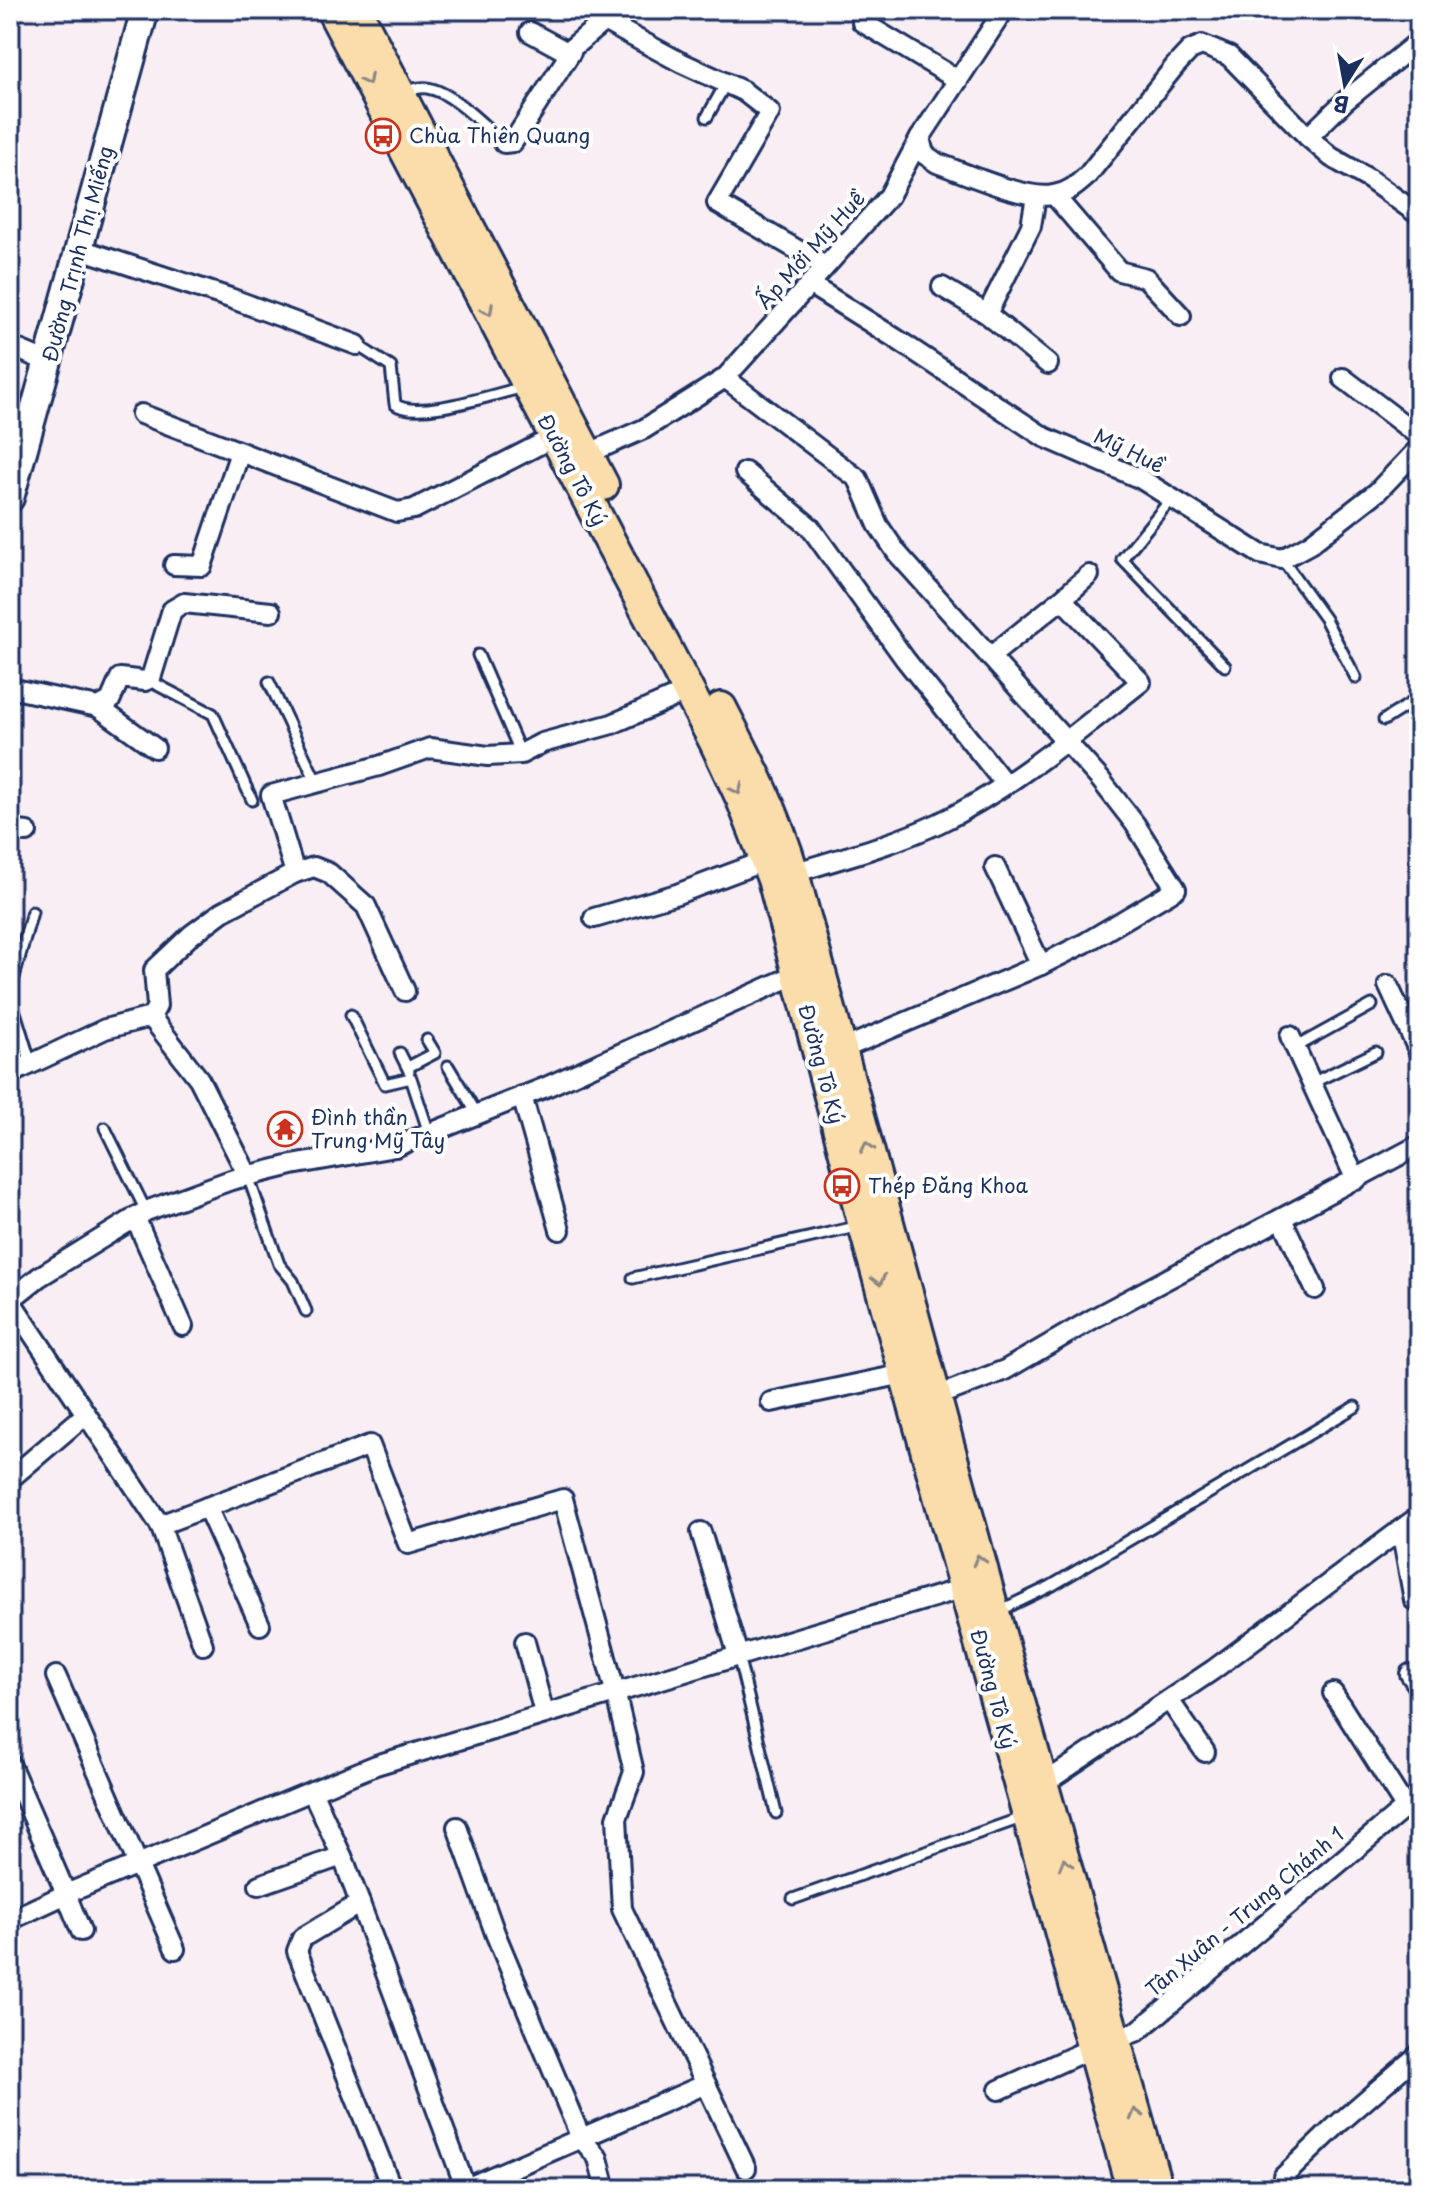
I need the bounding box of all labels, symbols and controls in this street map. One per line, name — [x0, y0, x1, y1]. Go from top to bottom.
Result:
north arrow — [1305, 44, 1385, 124]
one-way arrow — [358, 71, 373, 86]
text: B — [1330, 87, 1351, 123]
bus stop icon: Chùa Thiên Quang — [364, 117, 402, 155]
place label: Chùa Thiên Quang — [409, 120, 590, 150]
street label: Đường Trịnh Thị Miếng — [34, 142, 120, 365]
street label: Ấp Mới Mỹ Huề — [749, 183, 872, 315]
one-way arrow — [479, 301, 494, 316]
street label: Đường Tô Ký — [531, 408, 615, 531]
street label: Mỹ Huề — [1089, 420, 1170, 480]
one-way arrow — [727, 780, 743, 795]
street label: Đường Tô Ký — [792, 1000, 852, 1127]
place label: Đình thần Trung Mỹ Tây — [311, 1102, 445, 1155]
temple icon: Đình thần Trung Mỹ Tây — [266, 1110, 304, 1148]
one-way arrow — [860, 1140, 876, 1154]
bus stop icon: Thép Đăng Khoa — [823, 1167, 861, 1205]
place label: Thép Đăng Khoa — [868, 1170, 1029, 1200]
one-way arrow — [869, 1273, 886, 1287]
one-way arrow — [972, 1553, 989, 1567]
street label: Đường Tô Ký — [964, 1625, 1024, 1752]
street label: Tân Xuân - Trung Chánh 1 — [1139, 1819, 1350, 2003]
one-way arrow — [1058, 1857, 1074, 1871]
one-way arrow — [1128, 2107, 1145, 2121]

